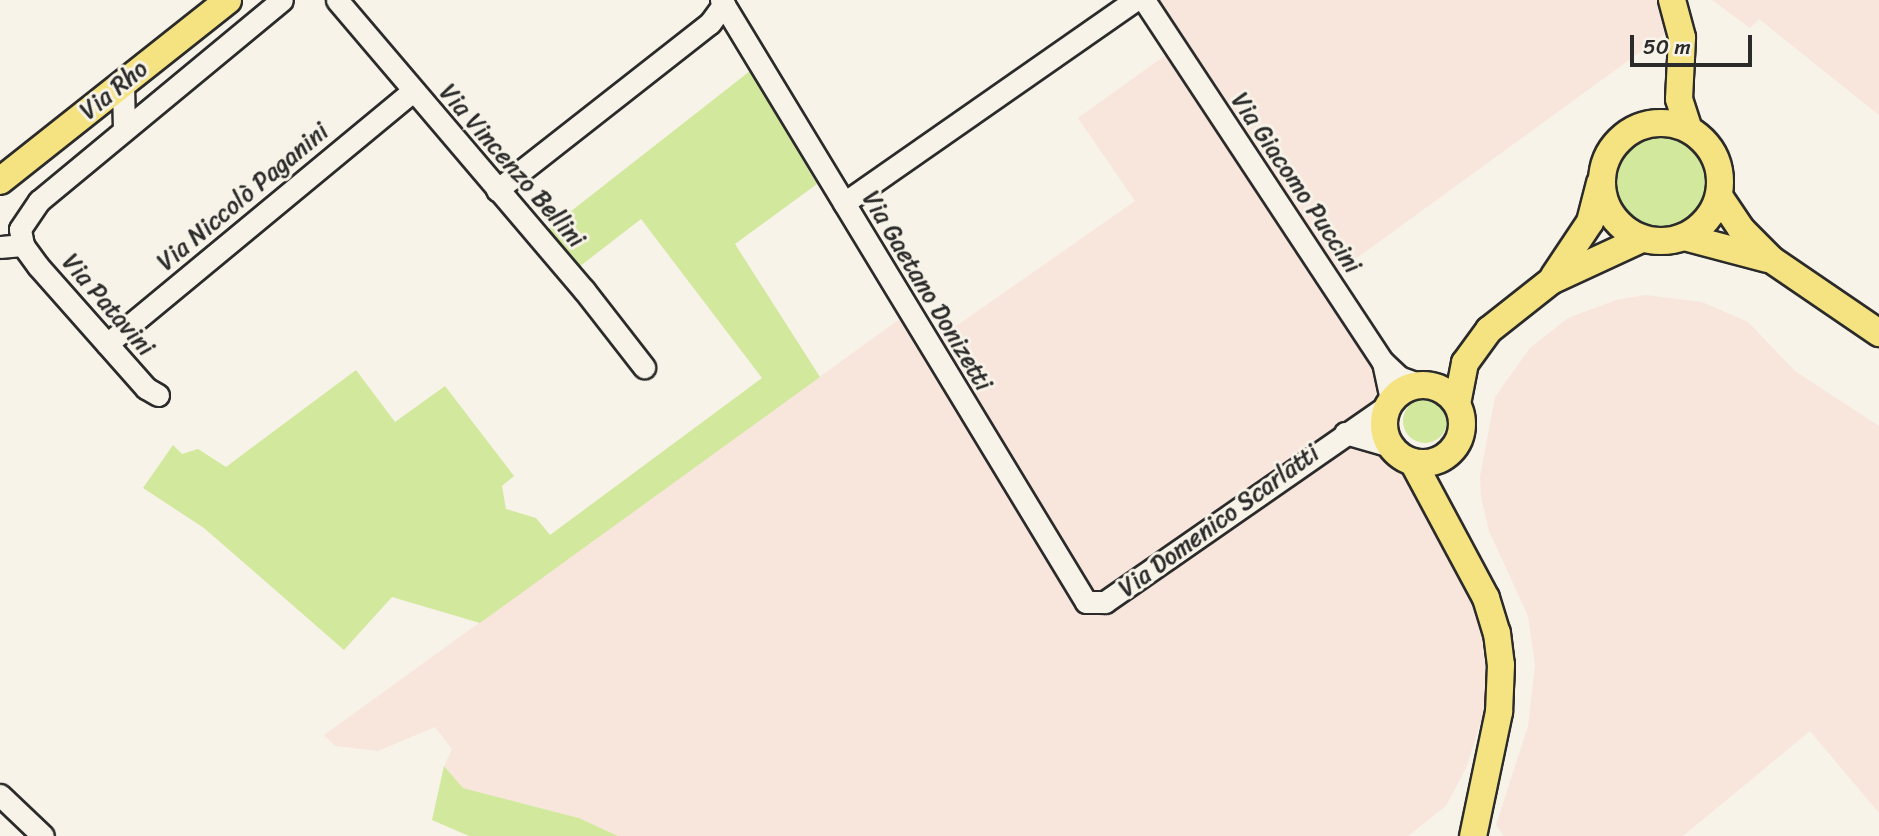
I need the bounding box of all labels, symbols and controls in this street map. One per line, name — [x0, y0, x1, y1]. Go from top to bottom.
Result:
scale bar — [1634, 21, 1756, 65]
text: 50 m — [1643, 28, 1691, 66]
street label: Via Rho — [74, 54, 154, 126]
street label: Via Vincenzo Bellini — [433, 78, 591, 254]
street label: Via Giacomo Puccini — [1225, 87, 1367, 279]
street label: Via Niccolò Paganini — [152, 117, 334, 277]
street label: Via Gaetano Donizetti — [856, 186, 998, 396]
street label: Via Patavini — [56, 248, 160, 362]
street label: Via Domenico Scarlatti — [1113, 439, 1325, 603]

